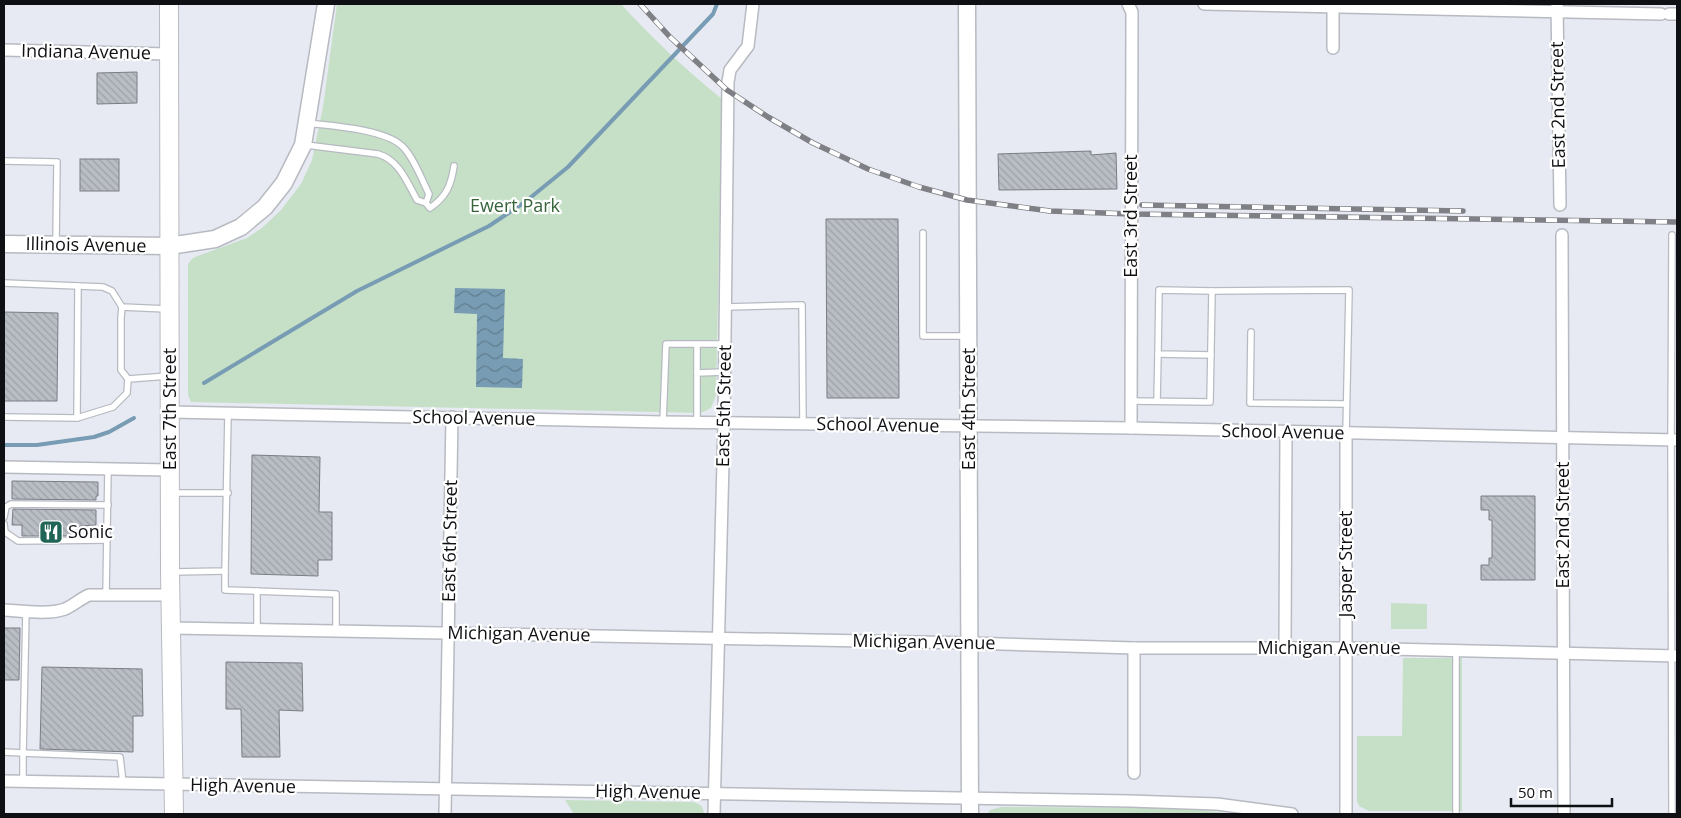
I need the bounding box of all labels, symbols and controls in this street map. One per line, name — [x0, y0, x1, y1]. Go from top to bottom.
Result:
street label: Indiana Avenue — [21, 38, 151, 64]
street label: East 2nd Street — [1544, 41, 1570, 169]
street label: East 3rd Street — [1118, 154, 1142, 278]
park label: Ewert Park — [470, 193, 561, 217]
street label: Illinois Avenue — [25, 231, 147, 257]
street label: East 5th Street — [710, 345, 736, 467]
street label: East 7th Street — [157, 348, 181, 470]
street label: East 4th Street — [956, 348, 980, 470]
street label: School Avenue — [412, 404, 536, 430]
street label: School Avenue — [816, 411, 940, 437]
street label: School Avenue — [1221, 418, 1345, 444]
street label: East 2nd Street — [1550, 462, 1574, 588]
street label: East 6th Street — [436, 480, 462, 602]
street label: Jasper Street — [1333, 511, 1357, 619]
restaurant icon: Sonic — [38, 519, 64, 545]
place label: Sonic — [68, 519, 113, 543]
street label: Michigan Avenue — [447, 620, 591, 646]
street label: Michigan Avenue — [852, 628, 996, 654]
street label: Michigan Avenue — [1257, 635, 1401, 659]
street label: High Avenue — [190, 772, 296, 798]
scale bar — [1511, 776, 1612, 808]
street label: High Avenue — [595, 778, 701, 804]
text: 50 m — [1518, 782, 1553, 802]

